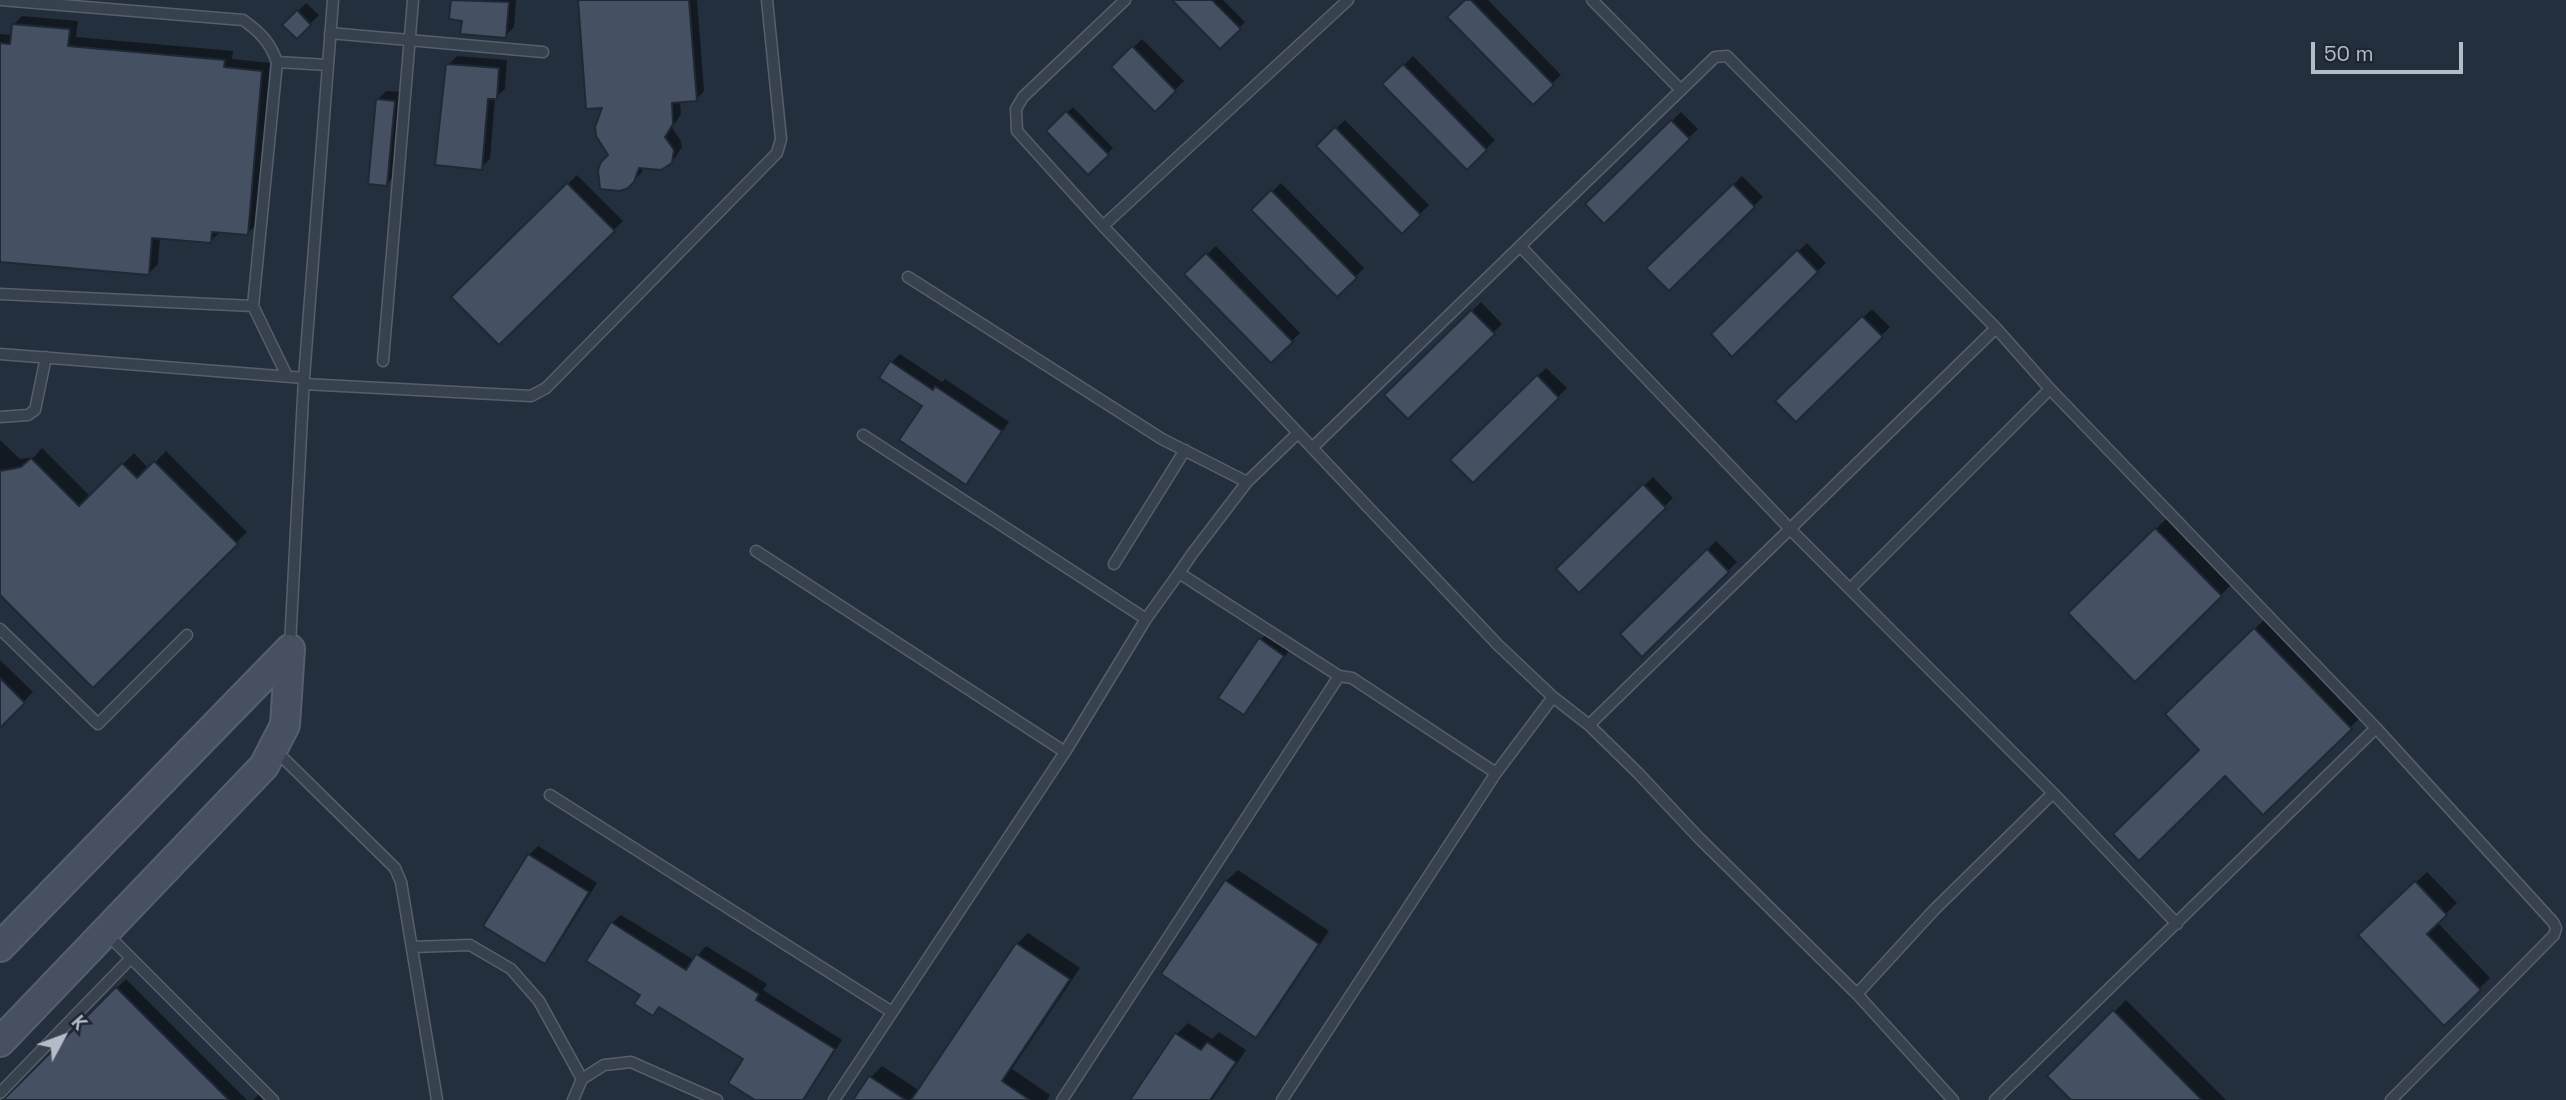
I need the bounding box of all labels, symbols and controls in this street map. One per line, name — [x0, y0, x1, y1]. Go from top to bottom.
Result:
scale bar — [2314, 28, 2466, 72]
text: 50 m — [2324, 40, 2374, 67]
north arrow — [28, 1002, 98, 1072]
text: K — [66, 1010, 93, 1036]

